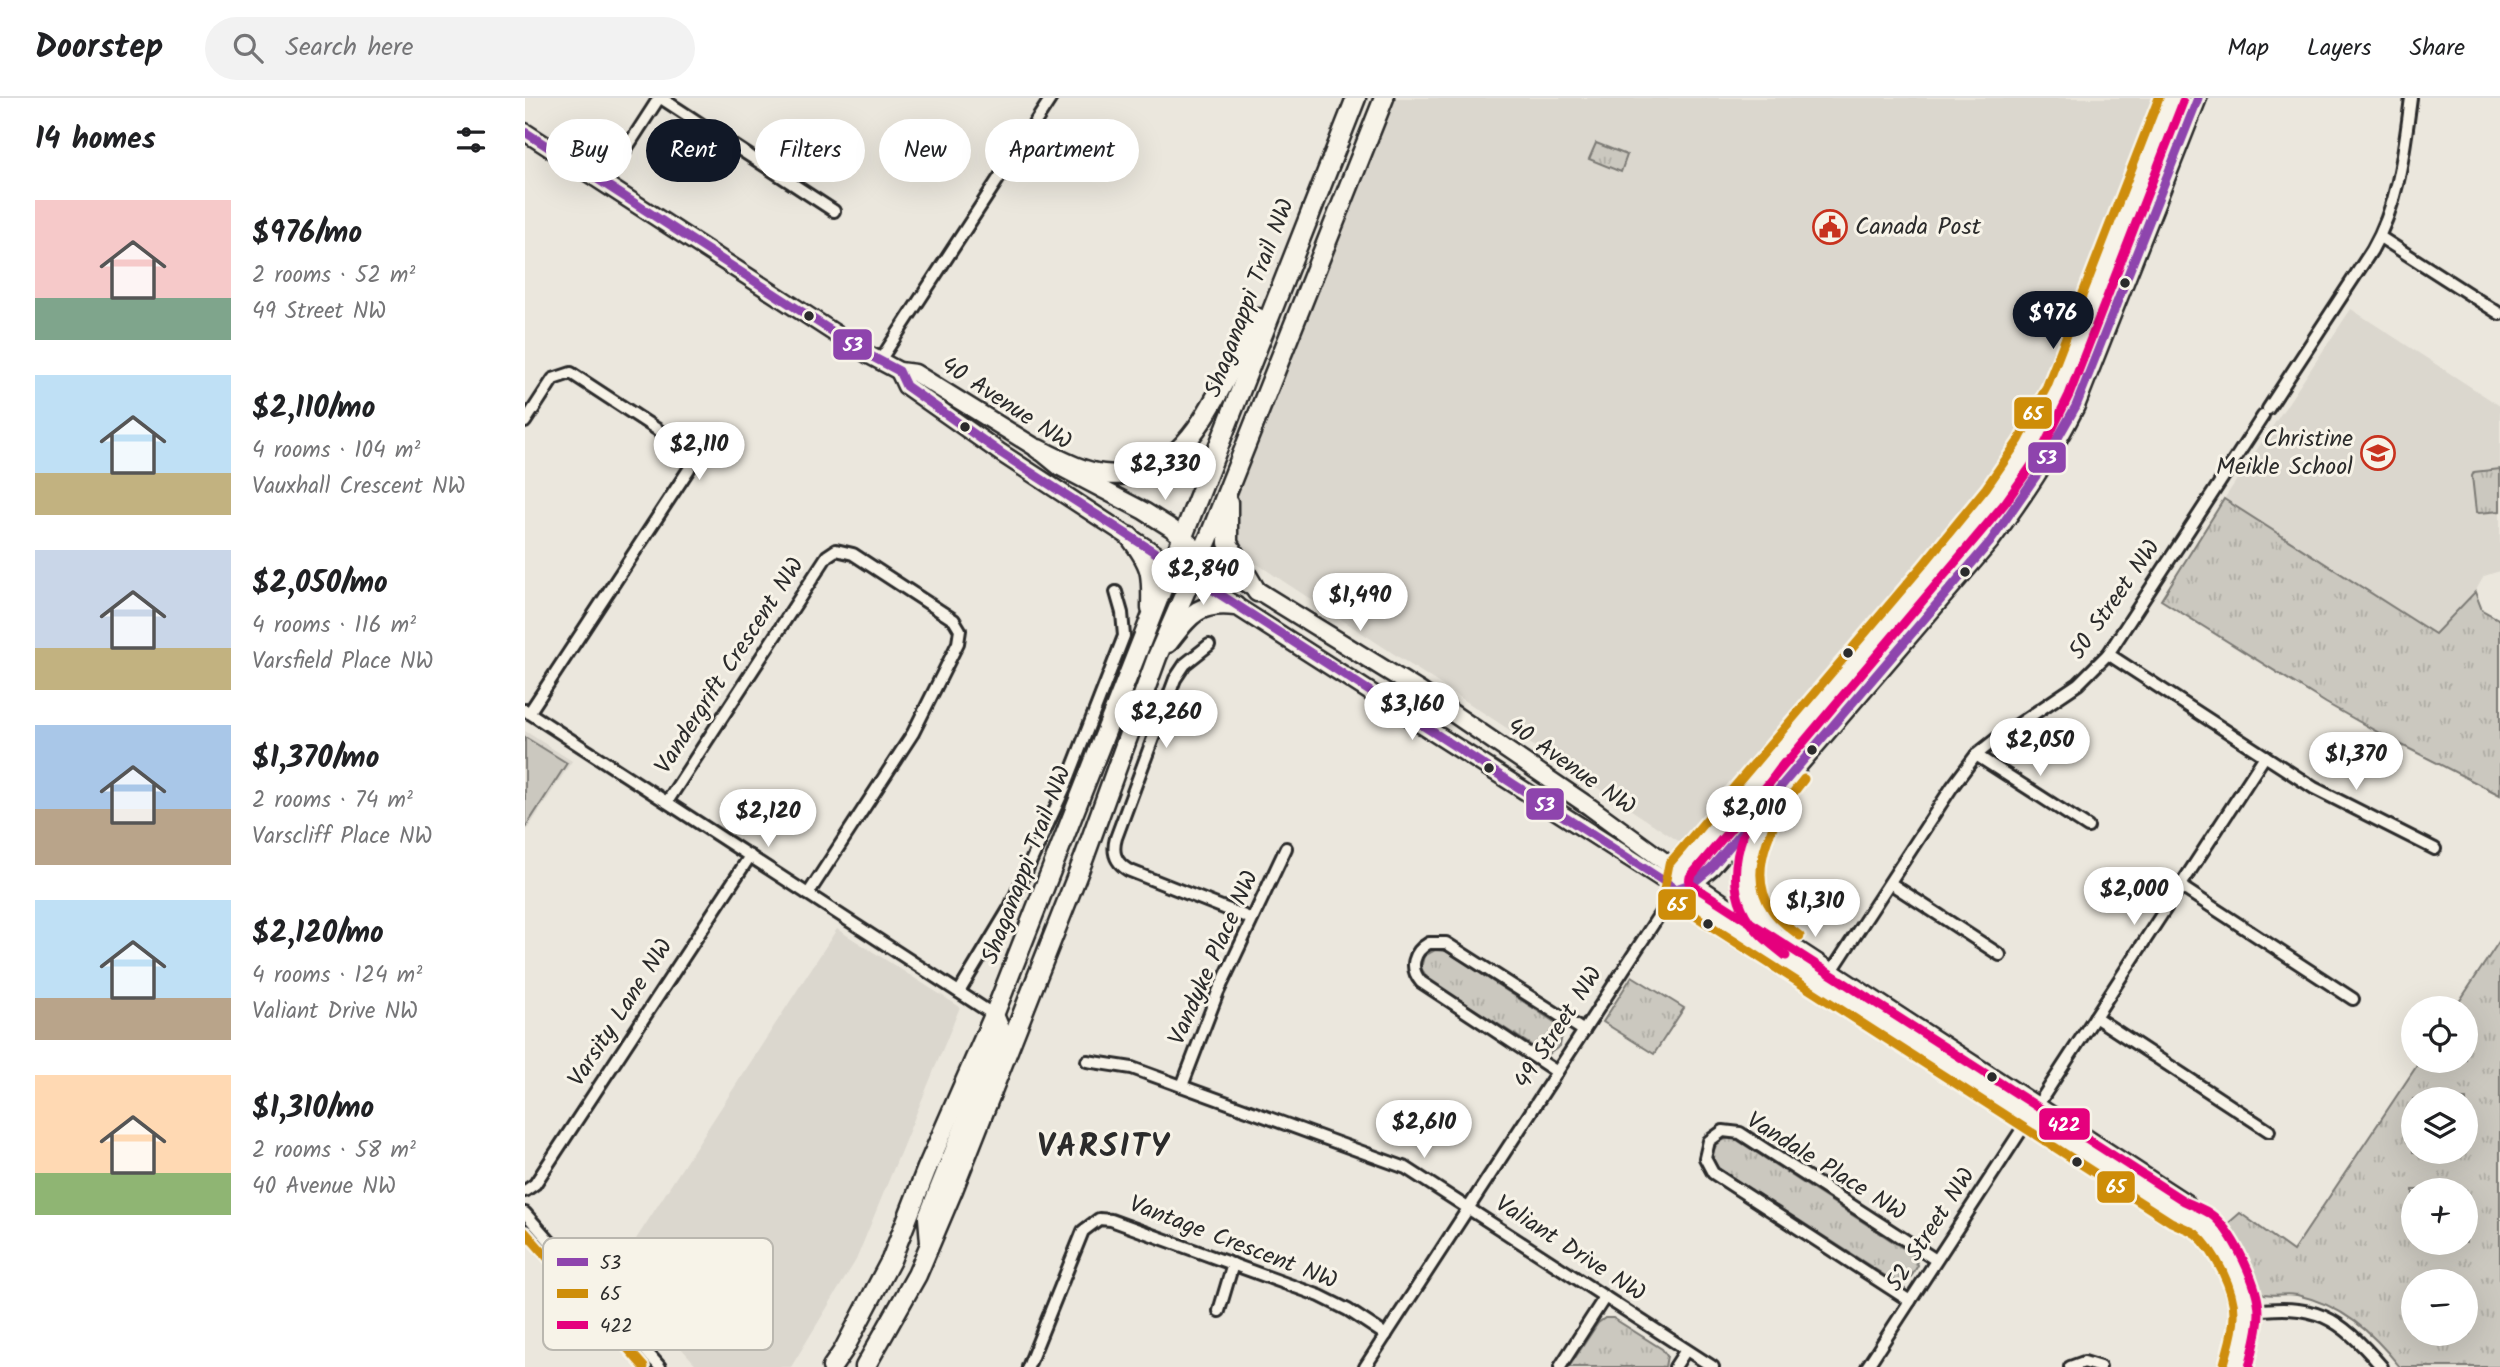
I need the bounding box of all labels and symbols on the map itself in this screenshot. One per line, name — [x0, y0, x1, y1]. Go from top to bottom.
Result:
street label: Shaganappi Trail NW — [1194, 193, 1306, 403]
public building icon: Canada Post — [1811, 208, 1849, 246]
place label: Canada Post — [1855, 208, 1982, 247]
unlabelled marker — [2118, 276, 2132, 290]
pin: $976 — [2012, 292, 2094, 351]
unlabelled marker — [802, 309, 816, 323]
line badge: 53 — [832, 328, 873, 361]
text: 53 — [842, 331, 863, 361]
street label: 40 Avenue NW — [932, 347, 1080, 461]
line badge: 65 — [2013, 396, 2053, 430]
text: 65 — [2023, 400, 2044, 430]
unlabelled marker — [958, 420, 972, 434]
place label: Christine Meikle School — [2216, 420, 2353, 487]
pin: $2,110 — [642, 422, 756, 482]
school or university icon: Christine Meikle School — [2359, 434, 2397, 472]
line badge: 53 — [2027, 441, 2067, 474]
pin: $2,330 — [1108, 442, 1222, 502]
text: 53 — [2036, 444, 2057, 474]
street label: 50 Street NW — [2059, 531, 2171, 669]
pin: $2,840 — [1146, 547, 1260, 607]
street label: Vandergrift Crescent NW — [645, 550, 815, 782]
unlabelled marker — [1958, 565, 1972, 579]
pin: $1,490 — [1303, 574, 1417, 633]
unlabelled marker — [1841, 646, 1855, 660]
pin: $3,160 — [1355, 682, 1469, 742]
pin: $2,260 — [1109, 690, 1223, 750]
street label: 40 Avenue NW — [1498, 708, 1644, 826]
pin: $2,050 — [1983, 718, 2097, 778]
pin: $1,370 — [2299, 732, 2413, 792]
unlabelled marker — [1805, 743, 1819, 757]
street label: Shaganappi Trail NW — [971, 760, 1083, 970]
unlabelled marker — [1482, 761, 1496, 775]
pin: $2,010 — [1697, 786, 1811, 846]
line badge: 53 — [1525, 787, 1565, 821]
pin: $2,120 — [711, 790, 825, 849]
text: 53 — [1534, 791, 1555, 821]
street label: Vandyke Place NW — [1158, 864, 1270, 1052]
pin: $2,000 — [2077, 868, 2191, 927]
pin: $1,310 — [1758, 880, 1872, 939]
line badge: 65 — [1657, 888, 1697, 921]
text: 65 — [1667, 891, 1688, 921]
unlabelled marker — [1701, 917, 1715, 931]
street label: Varsity Lane NW — [558, 931, 684, 1095]
street label: 49 Street NW — [1504, 959, 1614, 1097]
unlabelled marker — [1985, 1070, 1999, 1084]
pin: $2,610 — [1367, 1100, 1481, 1160]
street label: Vandale Place NW — [1738, 1102, 1914, 1232]
line badge: 422 — [2038, 1107, 2091, 1141]
text: 422 — [2048, 1111, 2080, 1141]
district label: VARSITY — [1037, 1122, 1171, 1173]
unlabelled marker — [2070, 1155, 2084, 1169]
street label: 52 Street NW — [1876, 1160, 1986, 1300]
line badge: 65 — [2096, 1170, 2136, 1204]
text: 65 — [2106, 1173, 2127, 1203]
street label: Vantage Crescent NW — [1123, 1185, 1343, 1301]
street label: Valiant Drive NW — [1487, 1185, 1653, 1313]
legend — [543, 1238, 773, 1350]
text: 53 — [600, 1249, 621, 1279]
text: 65 — [600, 1280, 623, 1310]
text: 422 — [600, 1312, 633, 1342]

